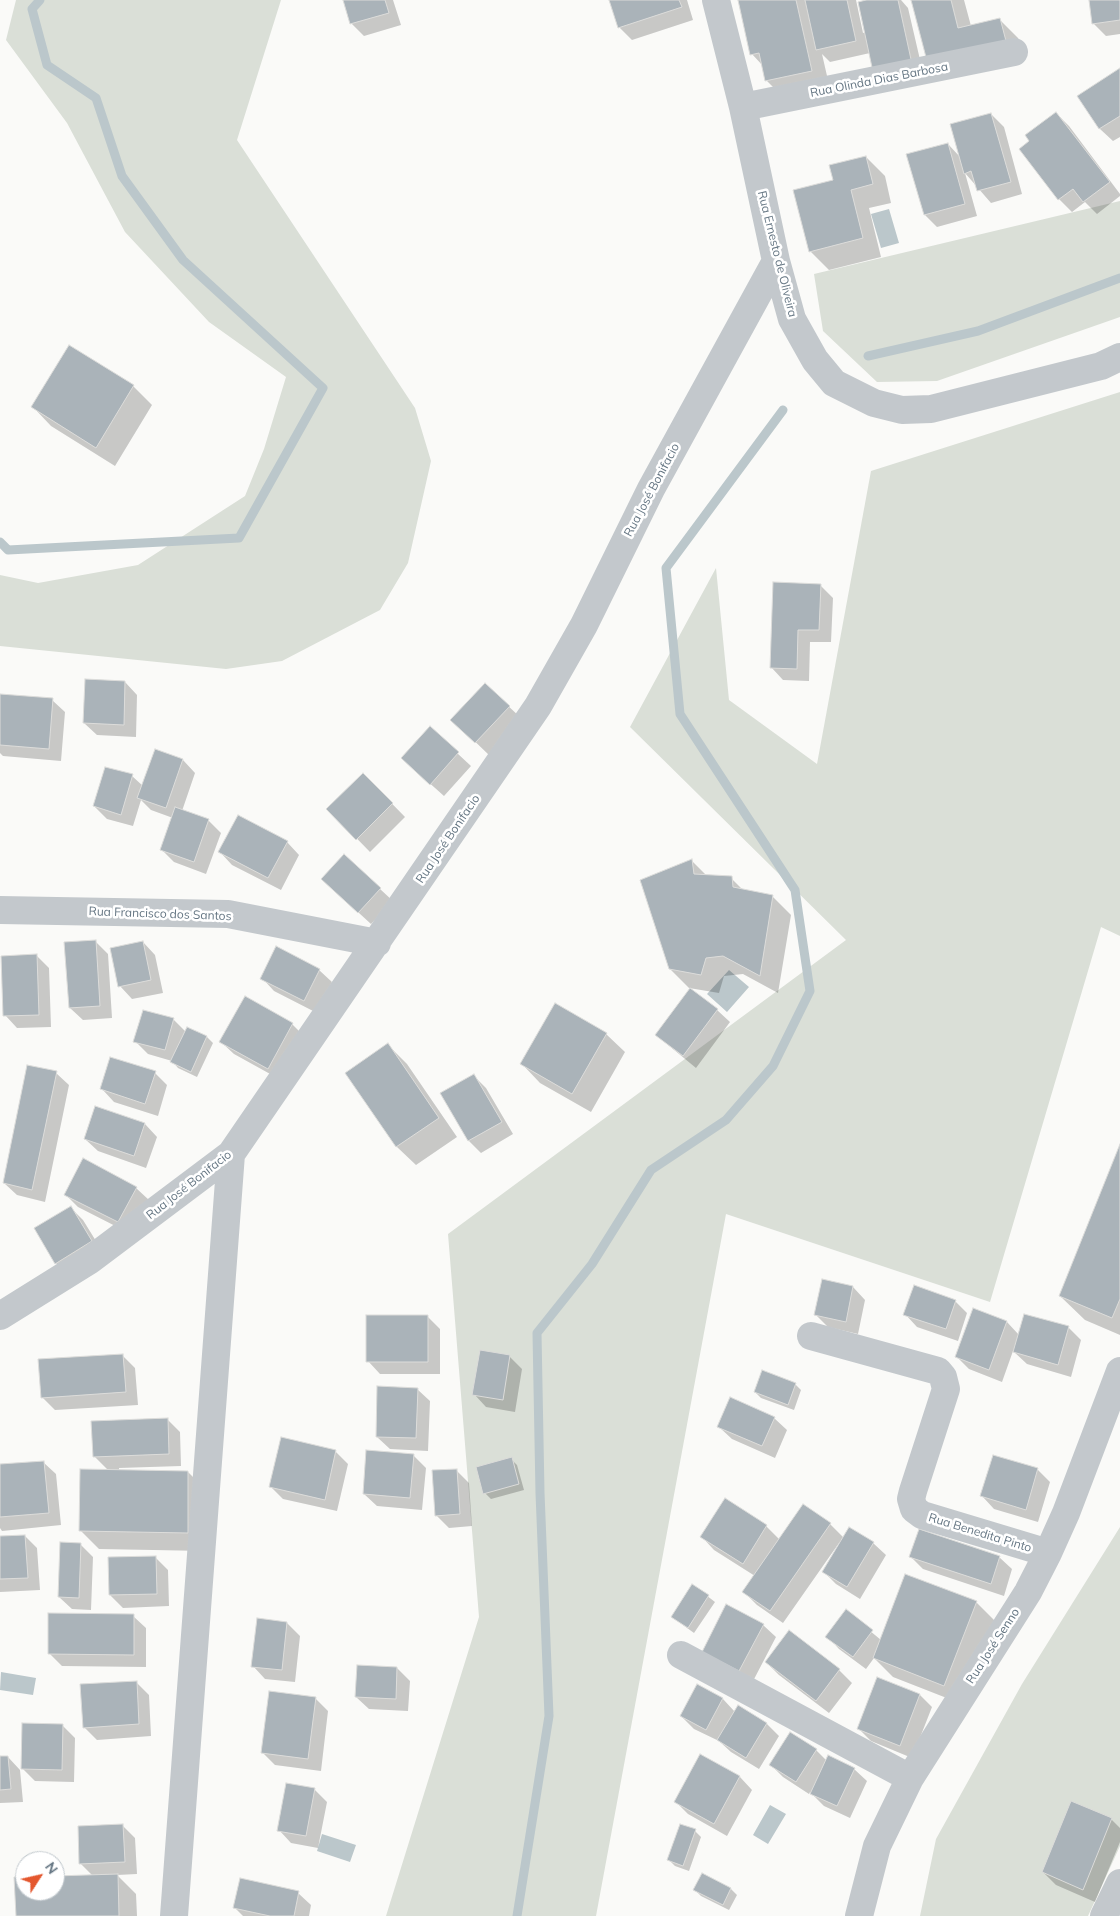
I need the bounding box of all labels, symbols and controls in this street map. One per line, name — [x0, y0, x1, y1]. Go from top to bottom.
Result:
street label: Rua Olinda Dias Barbosa — [809, 60, 949, 100]
street label: Rua Ernesto de Oliveira — [754, 189, 800, 319]
street label: Rua José Bonifacio — [621, 441, 683, 539]
street label: Rua José Bonifacio — [413, 792, 483, 886]
street label: Rua Francisco dos Santos — [88, 904, 232, 924]
street label: Rua José Bonifacio — [144, 1147, 234, 1223]
street label: Rua Benedita Pinto — [927, 1510, 1033, 1556]
street label: Rua José Senno — [963, 1606, 1023, 1686]
north arrow — [15, 1851, 65, 1901]
text: N — [41, 1858, 62, 1877]

